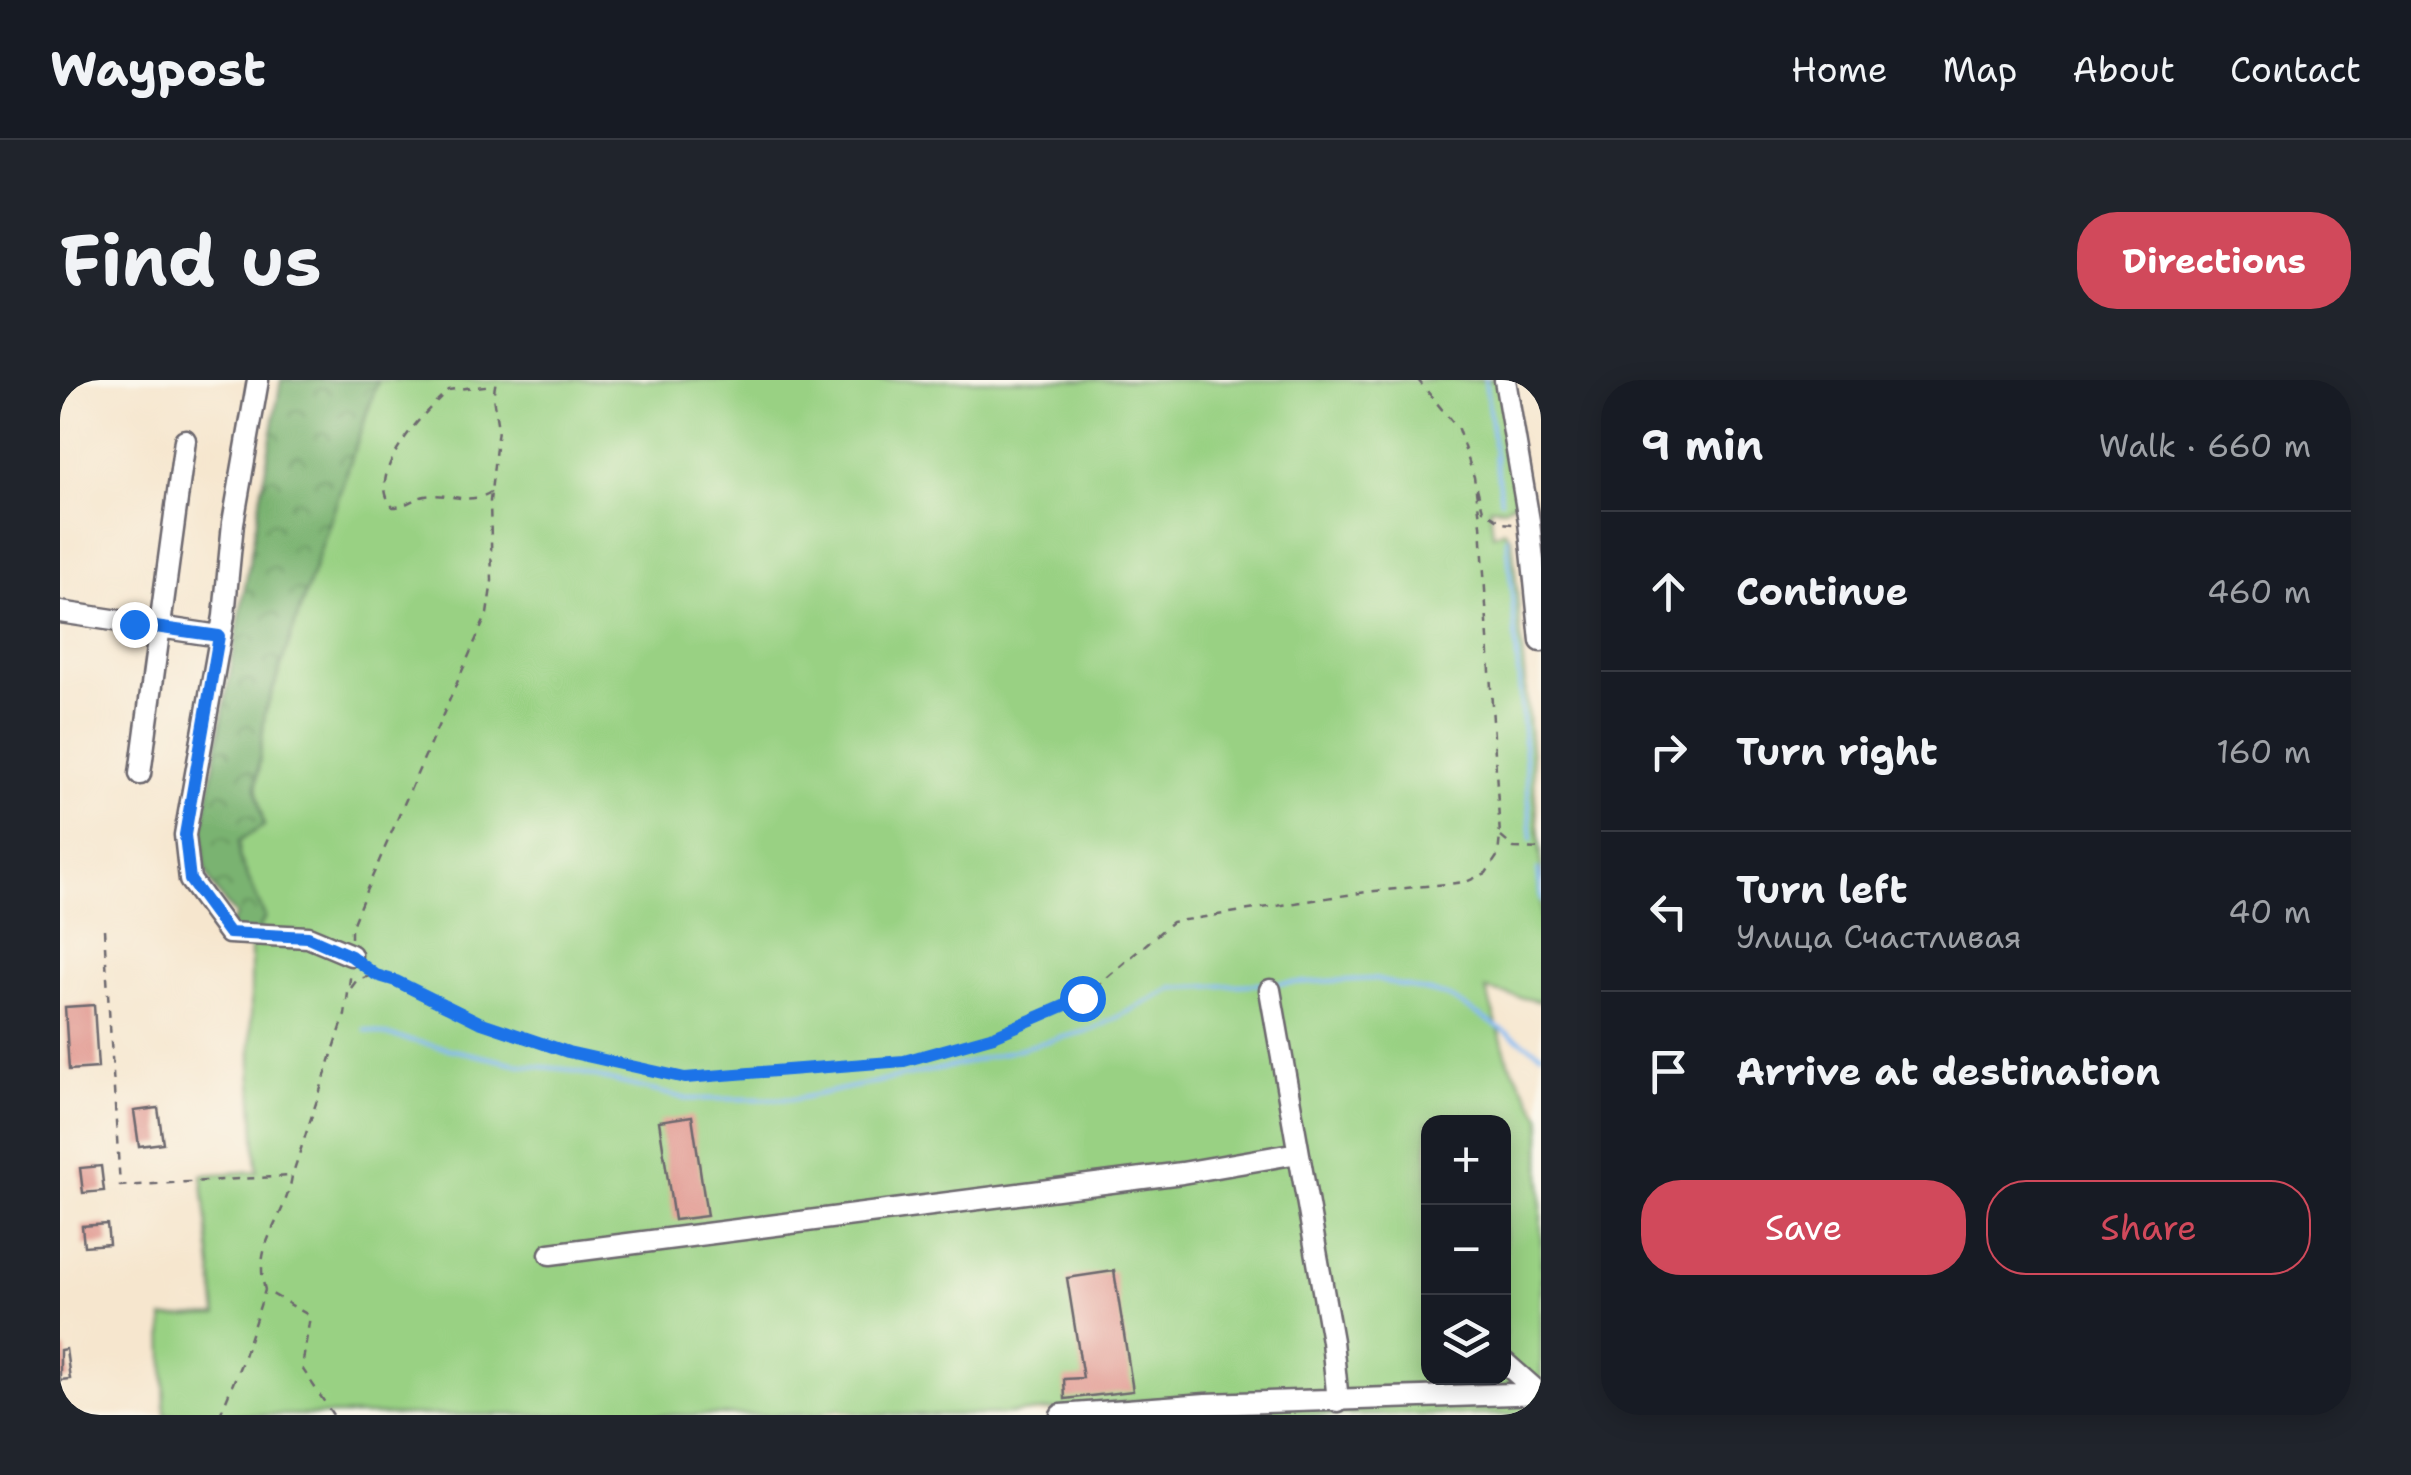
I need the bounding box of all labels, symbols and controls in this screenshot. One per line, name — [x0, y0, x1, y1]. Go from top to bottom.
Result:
text: Waypost — [50, 37, 266, 101]
text: Home — [1791, 46, 1887, 93]
text: Map — [1942, 46, 2017, 93]
text: About — [2072, 46, 2175, 93]
text: Contact — [2230, 46, 2361, 93]
button: Directions — [2077, 212, 2351, 309]
text: Find us — [60, 214, 322, 307]
text: 9 min — [1641, 417, 1763, 473]
text: Walk · 660 m — [2099, 424, 2311, 467]
icon: ahead — [1641, 564, 1696, 619]
text: Continue — [1736, 566, 1908, 617]
text: 460 m — [2207, 570, 2311, 613]
route end — [112, 602, 158, 648]
icon: right — [1641, 724, 1696, 779]
text: Turn right — [1736, 726, 1938, 777]
text: 160 m — [2216, 730, 2311, 773]
text: Turn left — [1736, 864, 1908, 915]
icon: left — [1641, 884, 1696, 939]
text: 40 m — [2228, 890, 2311, 933]
text: Улица Счастливая — [1736, 915, 2022, 958]
route start — [1060, 976, 1106, 1022]
icon: arrive — [1641, 1044, 1696, 1099]
text: Arrive at destination — [1736, 1046, 2160, 1097]
map controls — [1421, 1115, 1511, 1385]
button: + — [1421, 1115, 1511, 1205]
button: Save — [1641, 1180, 1966, 1275]
button: Share — [1986, 1180, 2311, 1275]
button: − — [1421, 1205, 1511, 1295]
button: layers — [1421, 1295, 1511, 1385]

